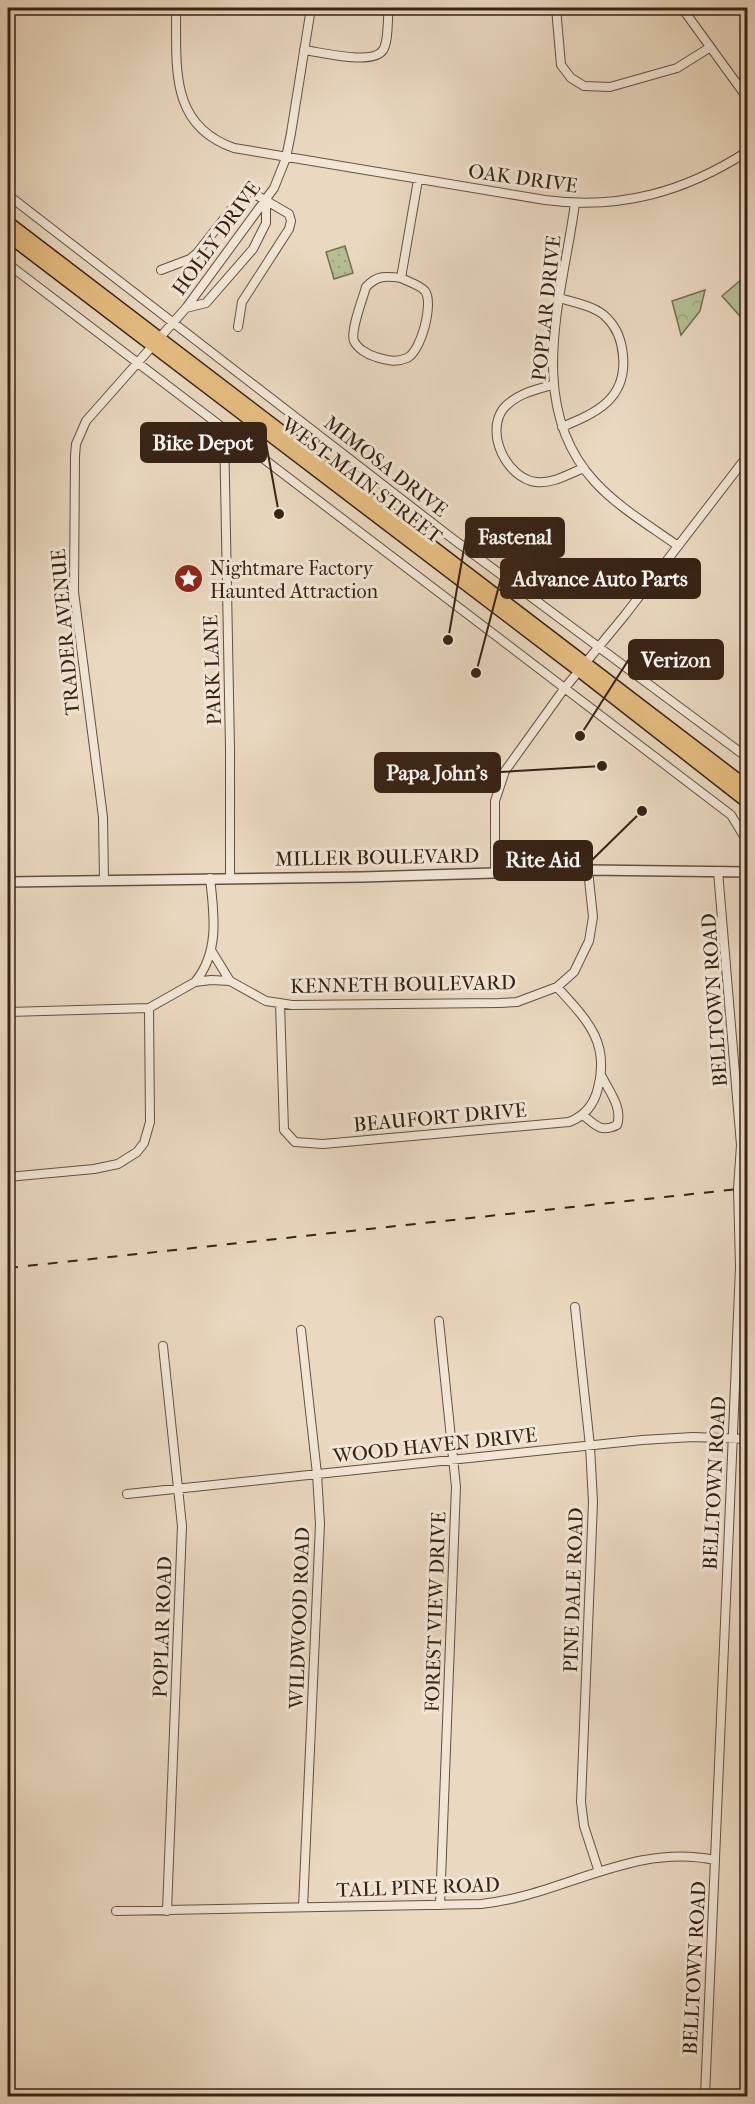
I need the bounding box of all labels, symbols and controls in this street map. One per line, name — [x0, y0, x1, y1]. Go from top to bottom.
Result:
street label: OAK DRIVE — [467, 159, 579, 198]
street label: HOLLY DRIVE — [167, 177, 265, 300]
street label: POPLAR DRIVE — [527, 234, 566, 382]
street label: MIMOSA DRIVE — [319, 411, 452, 522]
street label: WEST MAIN STREET — [276, 412, 447, 548]
callout: Bike Depot — [141, 423, 266, 462]
text: Bike Depot — [152, 431, 254, 455]
callout: Fastenal — [466, 518, 564, 557]
text: Fastenal — [477, 525, 552, 549]
street label: TRADER AVENUE — [47, 548, 84, 716]
place label: Nightmare Factory Haunted Attraction — [210, 557, 379, 603]
callout: Advance Auto Parts — [501, 559, 700, 598]
place icon: Nightmare Factory Haunted Attraction — [173, 563, 205, 595]
text: Advance Auto Parts — [510, 567, 688, 591]
street label: PARK LANE — [199, 614, 226, 726]
callout: Verizon — [629, 640, 723, 679]
text: Verizon — [640, 648, 712, 672]
callout: Papa John's — [375, 753, 500, 792]
text: Papa John's — [386, 761, 488, 785]
callout: Rite Aid — [494, 841, 592, 880]
street label: MILLER BOULEVARD — [275, 844, 479, 871]
text: Rite Aid — [506, 848, 581, 872]
street label: BELLTOWN ROAD — [697, 912, 732, 1088]
street label: KENNETH BOULEVARD — [290, 971, 516, 998]
street label: BEAUFORT DRIVE — [352, 1098, 528, 1137]
street label: BELLTOWN ROAD — [698, 1396, 731, 1570]
street label: WOOD HAVEN DRIVE — [331, 1423, 538, 1468]
street label: PINE DALE ROAD — [559, 1507, 588, 1673]
street label: FOREST VIEW DRIVE — [421, 1511, 450, 1713]
street label: WILDWOOD ROAD — [285, 1527, 314, 1710]
street label: POPLAR ROAD — [149, 1556, 176, 1698]
street label: TALL PINE ROAD — [336, 1873, 500, 1902]
street label: BELLTOWN ROAD — [678, 1881, 711, 2055]

